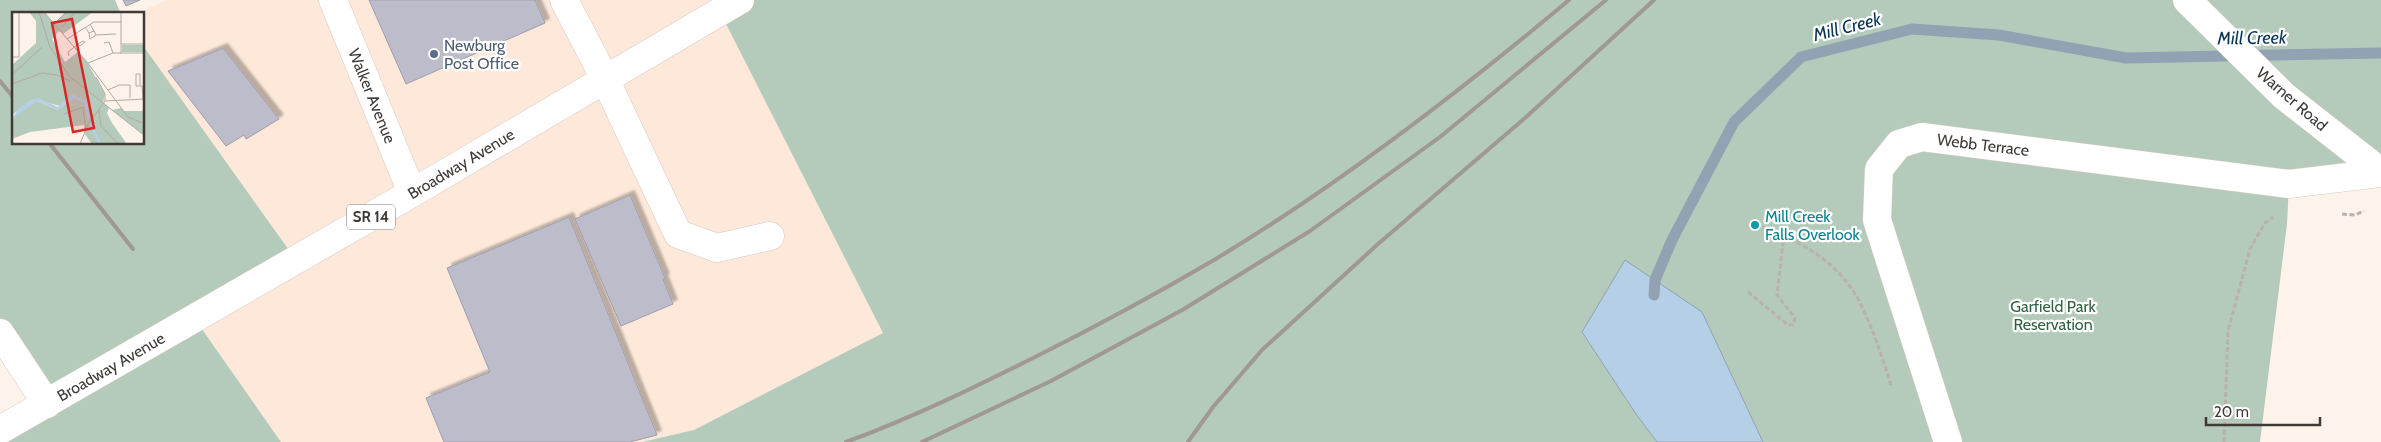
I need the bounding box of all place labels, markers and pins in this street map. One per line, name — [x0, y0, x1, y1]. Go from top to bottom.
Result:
place label: Newburg Post Office — [444, 36, 519, 73]
marker: Newburg Post Office — [428, 48, 440, 60]
place label: Mill Creek Falls Overlook — [1765, 207, 1861, 244]
marker: Mill Creek Falls Overlook — [1749, 219, 1761, 231]

